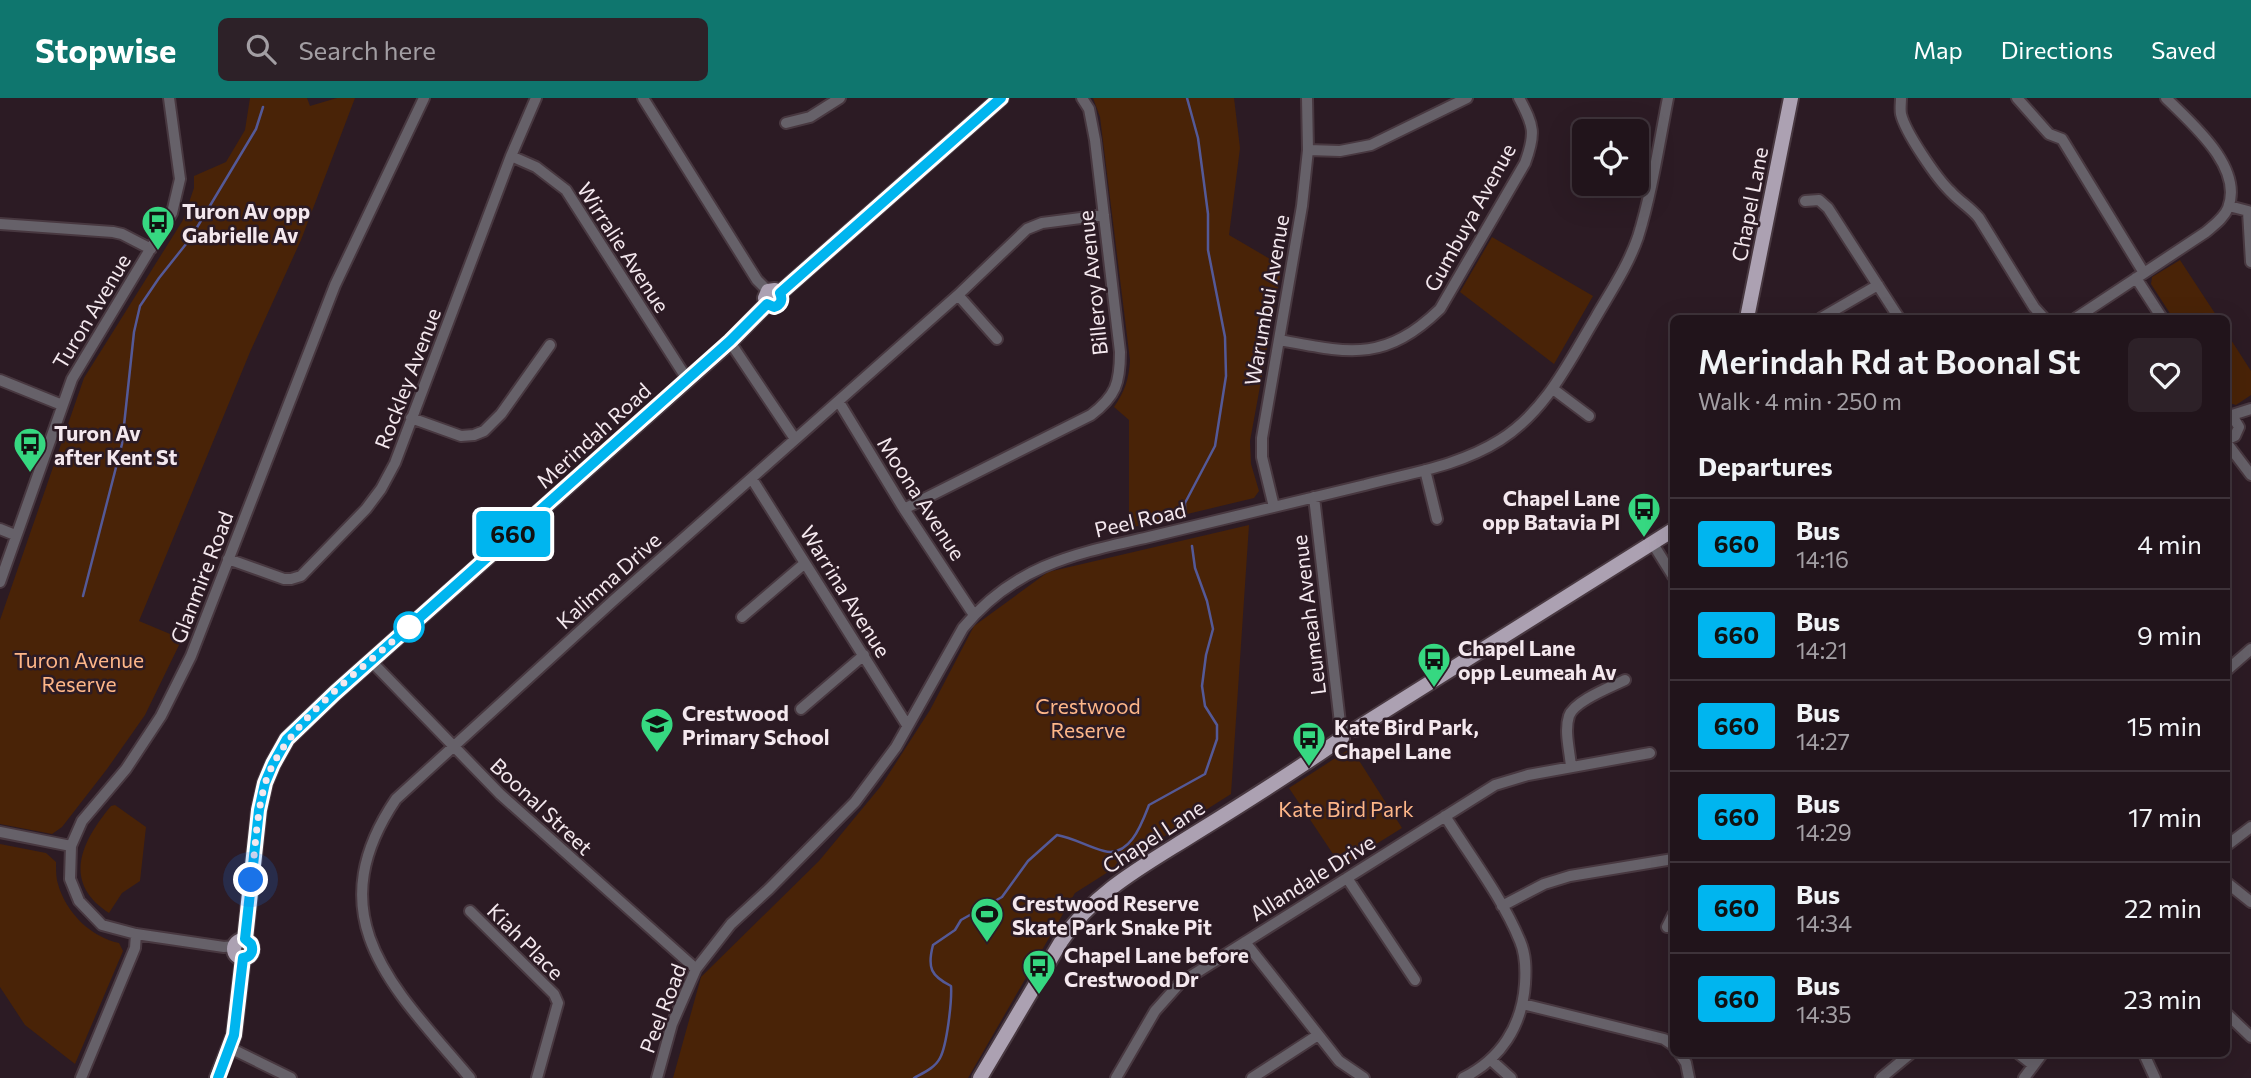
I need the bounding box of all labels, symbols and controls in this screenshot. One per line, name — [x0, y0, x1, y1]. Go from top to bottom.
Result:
search box — [218, 18, 708, 81]
text: Stopwise — [35, 29, 176, 70]
icon: search — [242, 30, 280, 68]
text: Search here — [298, 34, 436, 65]
text: Map — [1913, 35, 1963, 64]
text: Directions — [2001, 35, 2113, 64]
text: Saved — [2151, 35, 2216, 64]
map controls — [1572, 119, 1649, 196]
button: locate — [1572, 119, 1649, 196]
street label: Gumbuya Avenue — [1418, 139, 1520, 295]
street label: Chapel Lane — [1726, 144, 1772, 264]
street label: Wirralie Avenue — [573, 177, 675, 317]
place label: Turon Av opp Gabrielle Av — [182, 198, 310, 247]
bus stop icon: Turon Av opp Gabrielle Av — [139, 203, 177, 252]
street label: Billeroy Avenue — [1072, 209, 1112, 357]
street label: Warumbui Avenue — [1239, 212, 1293, 388]
street label: Turon Avenue — [47, 249, 135, 373]
street label: Rockley Avenue — [369, 304, 445, 452]
button: heart — [2128, 338, 2202, 412]
text: Merindah Rd at Boonal St — [1698, 340, 2081, 381]
street label: Merindah Road — [531, 377, 655, 493]
text: Walk · 4 min · 250 m — [1698, 387, 1902, 415]
place label: Turon Av after Kent St — [54, 420, 177, 469]
bus stop icon: Turon Av after Kent St — [11, 425, 49, 474]
street label: Moona Avenue — [873, 432, 971, 564]
text: Departures — [1698, 450, 1833, 481]
place label: Chapel Lane opp Batavia Pl — [1482, 485, 1620, 534]
bus stop icon: Chapel Lane opp Batavia Pl — [1625, 490, 1663, 539]
street label: Peel Road — [1092, 496, 1188, 542]
street label: Glanmire Road — [164, 507, 238, 647]
line badge: 660 — [473, 511, 553, 557]
text: Bus — [1796, 514, 1840, 545]
text: 660 — [490, 519, 536, 548]
street label: Warrina Avenue — [796, 521, 896, 661]
street label: Kalimna Drive — [551, 527, 665, 633]
text: 4 min — [2137, 528, 2202, 559]
text: 660 — [1714, 529, 1759, 558]
street label: Leumeah Avenue — [1286, 533, 1330, 697]
text: 14:16 — [1796, 545, 1849, 573]
text: Bus — [1796, 605, 1840, 636]
unlabelled marker — [394, 612, 424, 642]
text: 9 min — [2137, 619, 2202, 650]
text: 660 — [1714, 620, 1759, 649]
place label: Chapel Lane opp Leumeah Av — [1458, 635, 1617, 684]
text: 14:21 — [1796, 636, 1848, 664]
bus stop icon: Chapel Lane opp Leumeah Av — [1415, 640, 1453, 689]
park label: Turon Avenue Reserve — [14, 647, 144, 696]
park label: Crestwood Reserve — [1035, 693, 1141, 742]
text: Bus — [1796, 696, 1840, 727]
place label: Crestwood Primary School — [682, 700, 829, 749]
school or university icon: Crestwood Primary School — [638, 705, 676, 754]
text: 15 min — [2127, 710, 2202, 741]
text: 660 — [1714, 711, 1759, 740]
place label: Kate Bird Park, Chapel Lane — [1334, 714, 1479, 763]
bus stop icon: Kate Bird Park, Chapel Lane — [1290, 719, 1328, 768]
text: 14:27 — [1796, 727, 1850, 755]
street label: Boonal Street — [486, 752, 598, 860]
text: Bus — [1796, 787, 1840, 818]
street label: Chapel Lane — [1097, 794, 1209, 878]
park label: Kate Bird Park — [1278, 796, 1414, 821]
text: 17 min — [2128, 801, 2202, 832]
text: 660 — [1714, 802, 1759, 831]
text: 14:29 — [1796, 818, 1852, 846]
street label: Allandale Drive — [1245, 829, 1379, 925]
your location — [233, 862, 268, 897]
text: Bus — [1796, 878, 1840, 909]
place label: Crestwood Reserve Skate Park Snake Pit — [1012, 890, 1212, 939]
text: 22 min — [2124, 892, 2202, 923]
text: 660 — [1714, 893, 1759, 922]
sports icon: Crestwood Reserve Skate Park Snake Pit — [968, 895, 1006, 944]
street label: Kiah Place — [483, 898, 569, 984]
text: 14:34 — [1796, 909, 1852, 937]
place label: Chapel Lane before Crestwood Dr — [1064, 942, 1249, 991]
bus stop icon: Chapel Lane before Crestwood Dr — [1020, 947, 1058, 996]
street label: Peel Road — [634, 960, 690, 1056]
text: Bus — [1796, 969, 1840, 1000]
text: 23 min — [2124, 983, 2202, 1014]
text: 660 — [1714, 984, 1759, 1013]
text: 14:35 — [1796, 1000, 1851, 1028]

